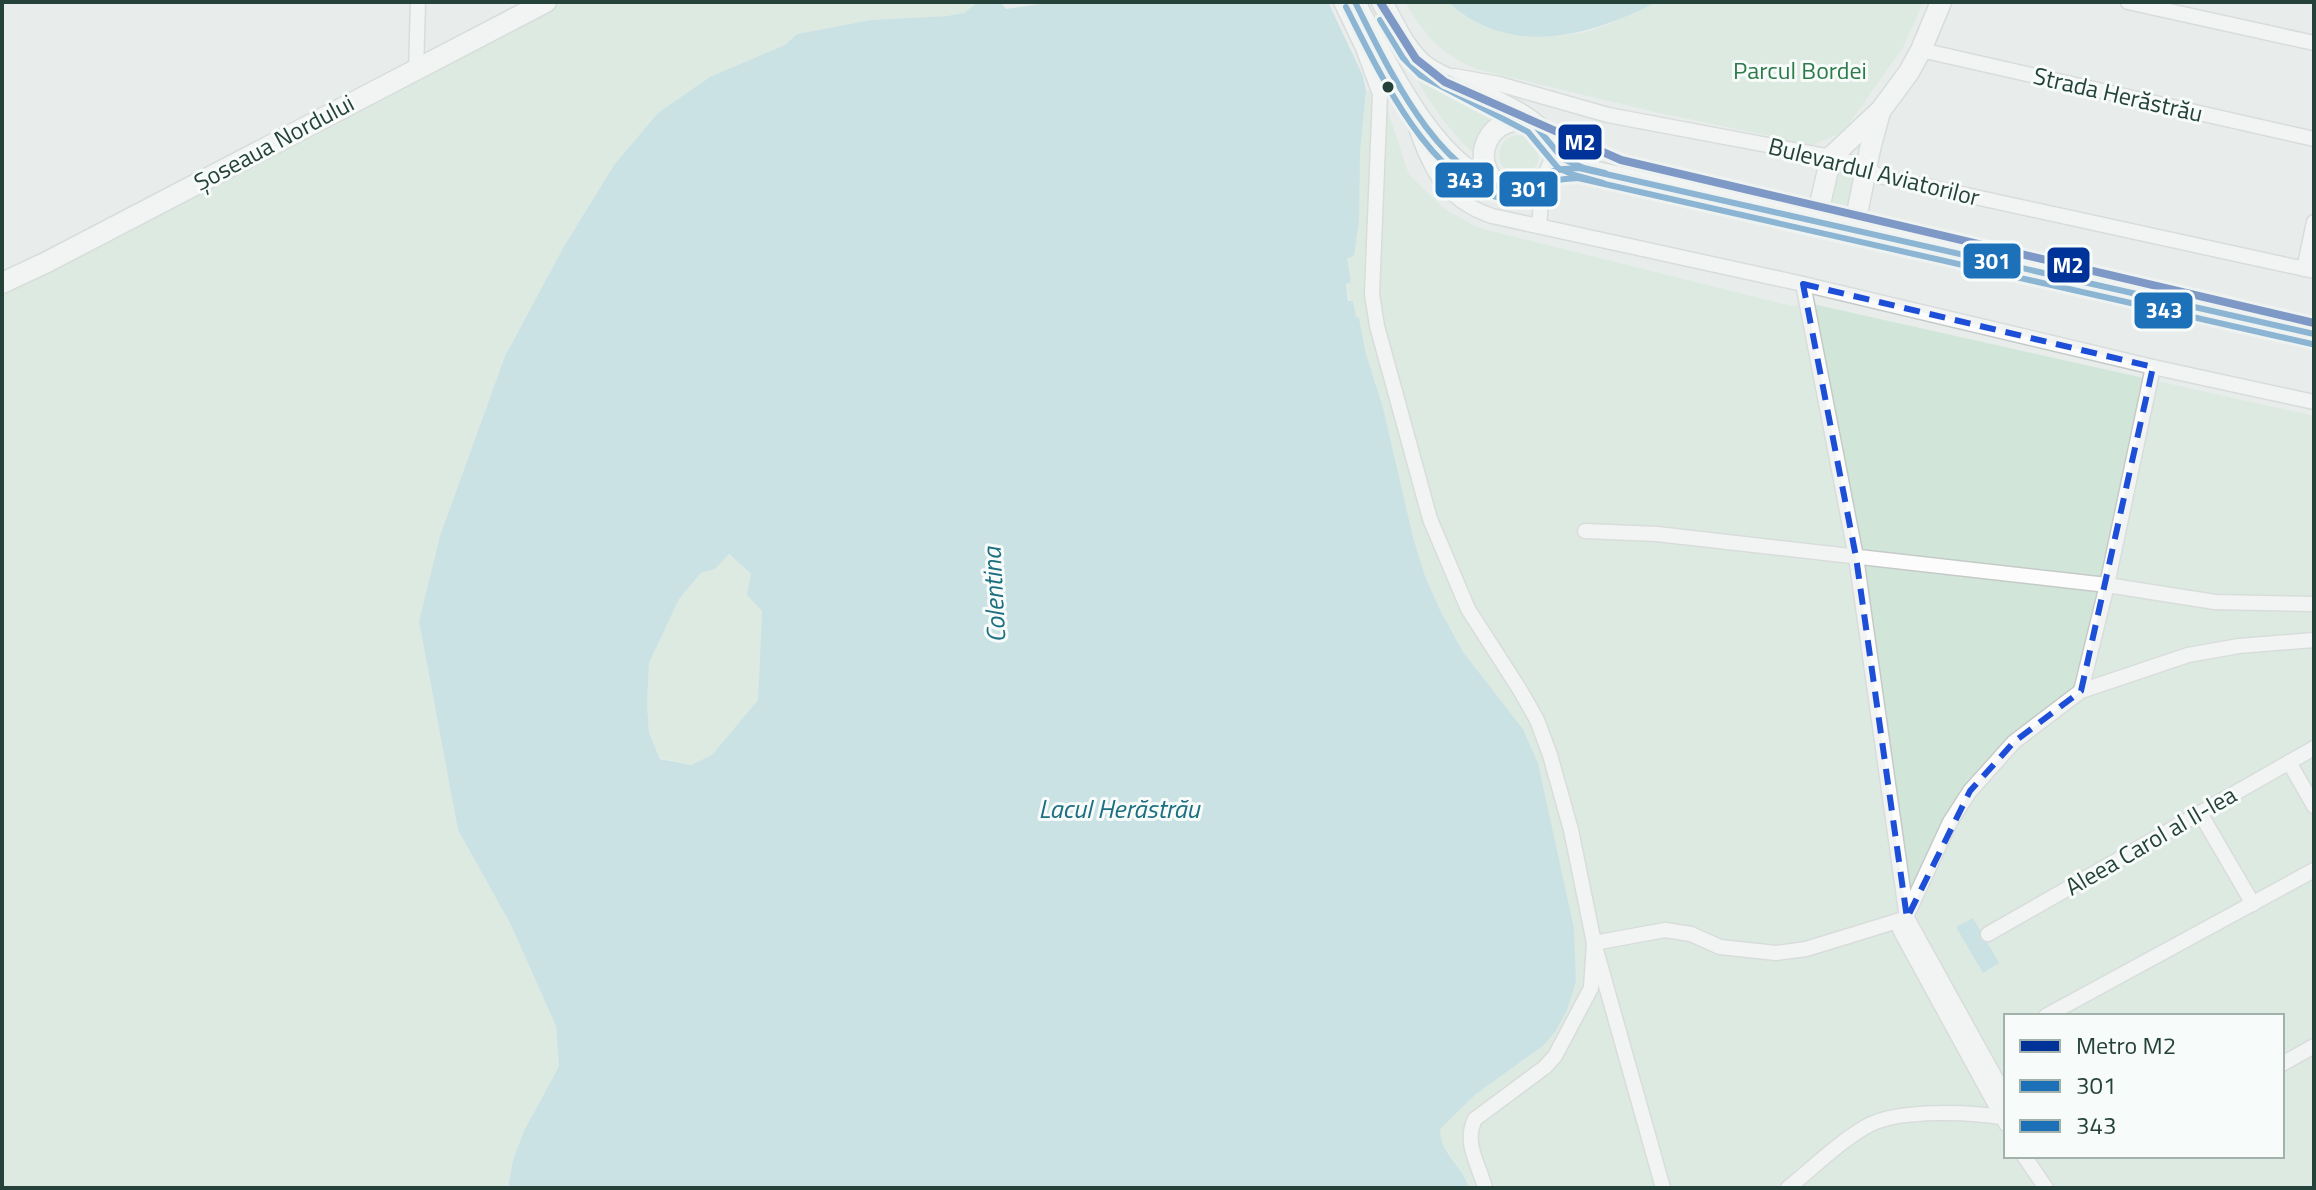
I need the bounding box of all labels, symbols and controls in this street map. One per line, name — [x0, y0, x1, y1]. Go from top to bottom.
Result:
park label: Parcul Bordei — [1733, 52, 1867, 88]
street label: Strada Herăstrău — [2030, 57, 2206, 131]
unlabelled marker — [1380, 79, 1396, 95]
street label: Șoseaua Nordului — [187, 85, 360, 200]
line badge: M2 — [1557, 123, 1603, 161]
text: M2 — [1564, 125, 1596, 159]
street label: Bulevardul Aviatorilor — [1765, 127, 1984, 215]
line badge: 343 — [1434, 161, 1495, 199]
text: 343 — [1447, 163, 1483, 197]
line badge: 301 — [1498, 170, 1559, 208]
text: 301 — [1511, 172, 1547, 206]
line badge: 301 — [1962, 242, 2022, 280]
text: 301 — [1974, 244, 2010, 278]
line badge: M2 — [2046, 246, 2091, 284]
text: M2 — [2052, 248, 2084, 282]
line badge: 343 — [2133, 291, 2194, 330]
text: 343 — [2146, 293, 2182, 327]
water label: Colentina — [971, 544, 1015, 644]
street label: Aleea Carol al II-lea — [2058, 776, 2243, 904]
water label: Lacul Herăstrău — [1038, 789, 1202, 828]
legend — [2004, 1014, 2284, 1158]
text: Metro M2 — [2076, 1027, 2176, 1063]
text: 301 — [2076, 1067, 2116, 1103]
text: 343 — [2076, 1107, 2116, 1143]

